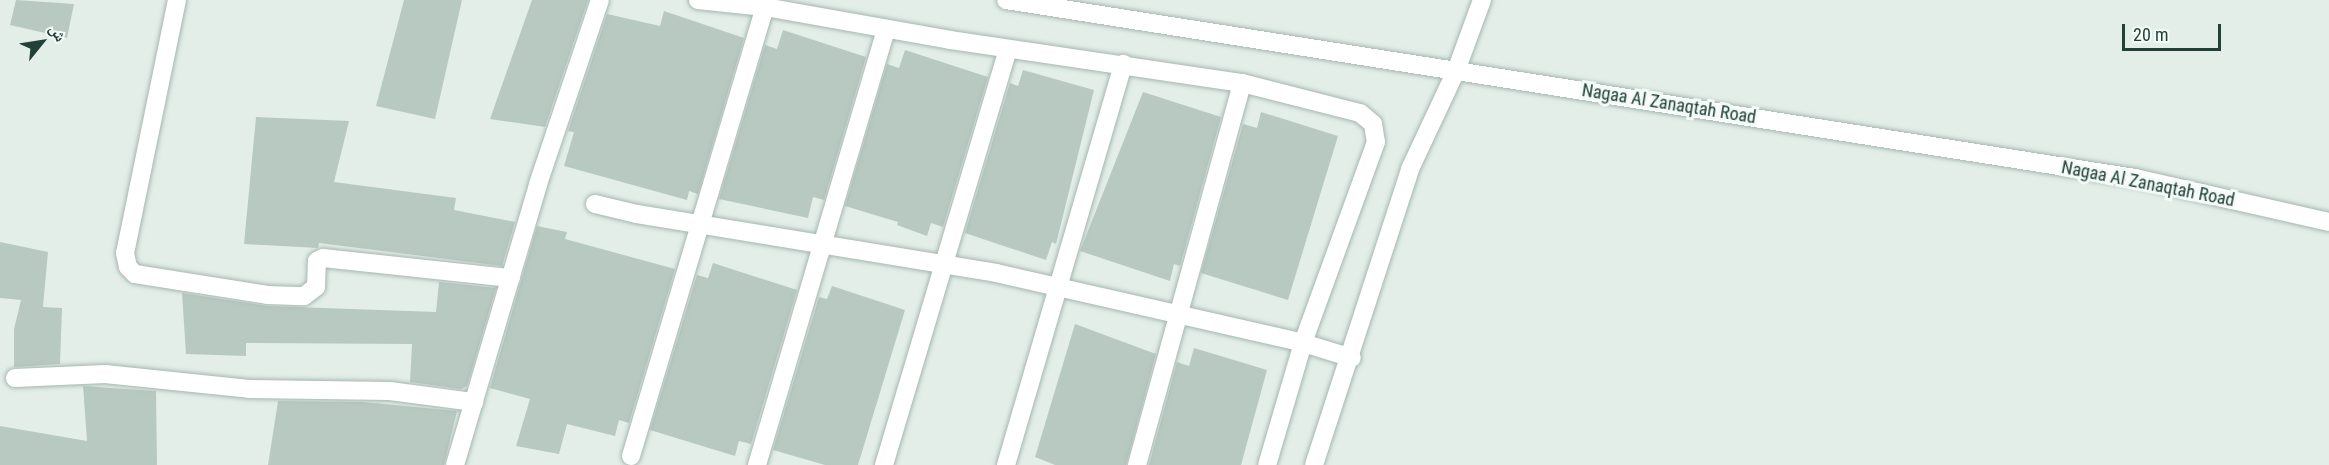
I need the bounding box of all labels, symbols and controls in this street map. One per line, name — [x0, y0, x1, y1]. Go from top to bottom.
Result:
north arrow — [12, 12, 72, 72]
scale bar — [2125, 12, 2224, 50]
text: ش — [46, 21, 70, 45]
text: 20 m — [2133, 24, 2168, 45]
street label: Nagaa Al Zanaqtah Road — [1580, 80, 1758, 128]
street label: Nagaa Al Zanaqtah Road — [2060, 157, 2236, 211]

